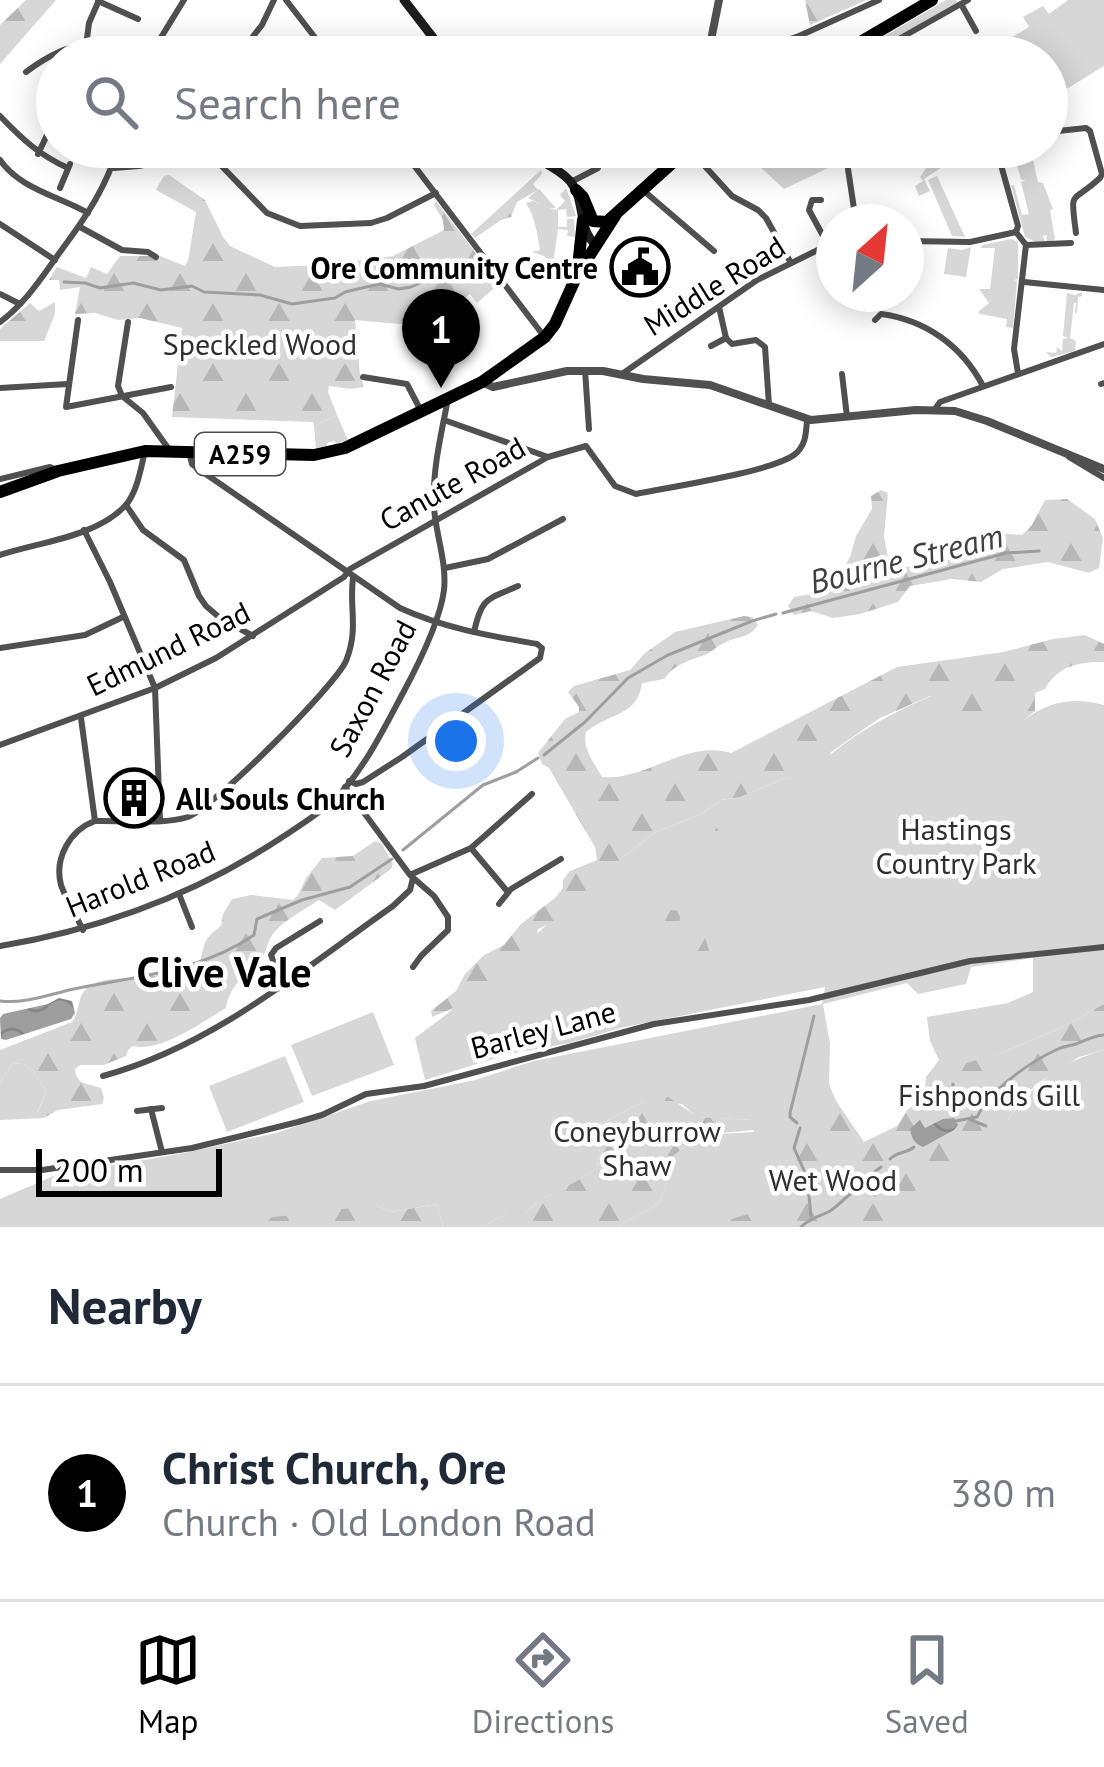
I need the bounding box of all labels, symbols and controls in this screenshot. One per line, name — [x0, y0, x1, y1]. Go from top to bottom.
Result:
search box — [36, 36, 1068, 168]
icon: search — [78, 69, 144, 135]
text: Search here — [174, 73, 401, 131]
north arrow — [816, 204, 924, 312]
street label: Middle Road — [636, 226, 792, 344]
public building icon: Ore Community Centre — [609, 236, 671, 298]
place label: Ore Community Centre — [311, 248, 598, 287]
pin: 1 — [402, 289, 480, 388]
park label: Speckled Wood — [163, 324, 357, 363]
street label: Canute Road — [372, 427, 532, 539]
road number: A259 — [195, 433, 285, 475]
water label: Bourne Stream — [805, 513, 1007, 603]
street label: Edmund Road — [80, 592, 256, 704]
street label: Saxon Road — [320, 613, 424, 763]
your location — [426, 711, 486, 771]
building icon: All Souls Church — [103, 767, 165, 829]
place label: All Souls Church — [176, 779, 385, 818]
park label: Hastings Country Park — [875, 809, 1037, 882]
street label: Harold Road — [60, 830, 220, 926]
district label: Clive Vale — [137, 944, 311, 999]
street label: Barley Lane — [466, 991, 620, 1067]
park label: Fishponds Gill — [898, 1075, 1080, 1114]
park label: Coneyburrow Shaw — [553, 1111, 721, 1184]
scale bar — [36, 1143, 222, 1196]
text: 200 m — [54, 1148, 144, 1191]
park label: Wet Wood — [769, 1160, 897, 1199]
text: Nearby — [48, 1272, 202, 1338]
text: Christ Church, Ore — [162, 1438, 507, 1496]
text: 1 — [76, 1467, 98, 1518]
text: 380 m — [950, 1467, 1056, 1518]
text: Church · Old London Road — [162, 1496, 596, 1547]
tab: Map — [135, 1627, 201, 1742]
tab: Directions — [472, 1627, 614, 1742]
tab: Saved — [885, 1627, 969, 1742]

